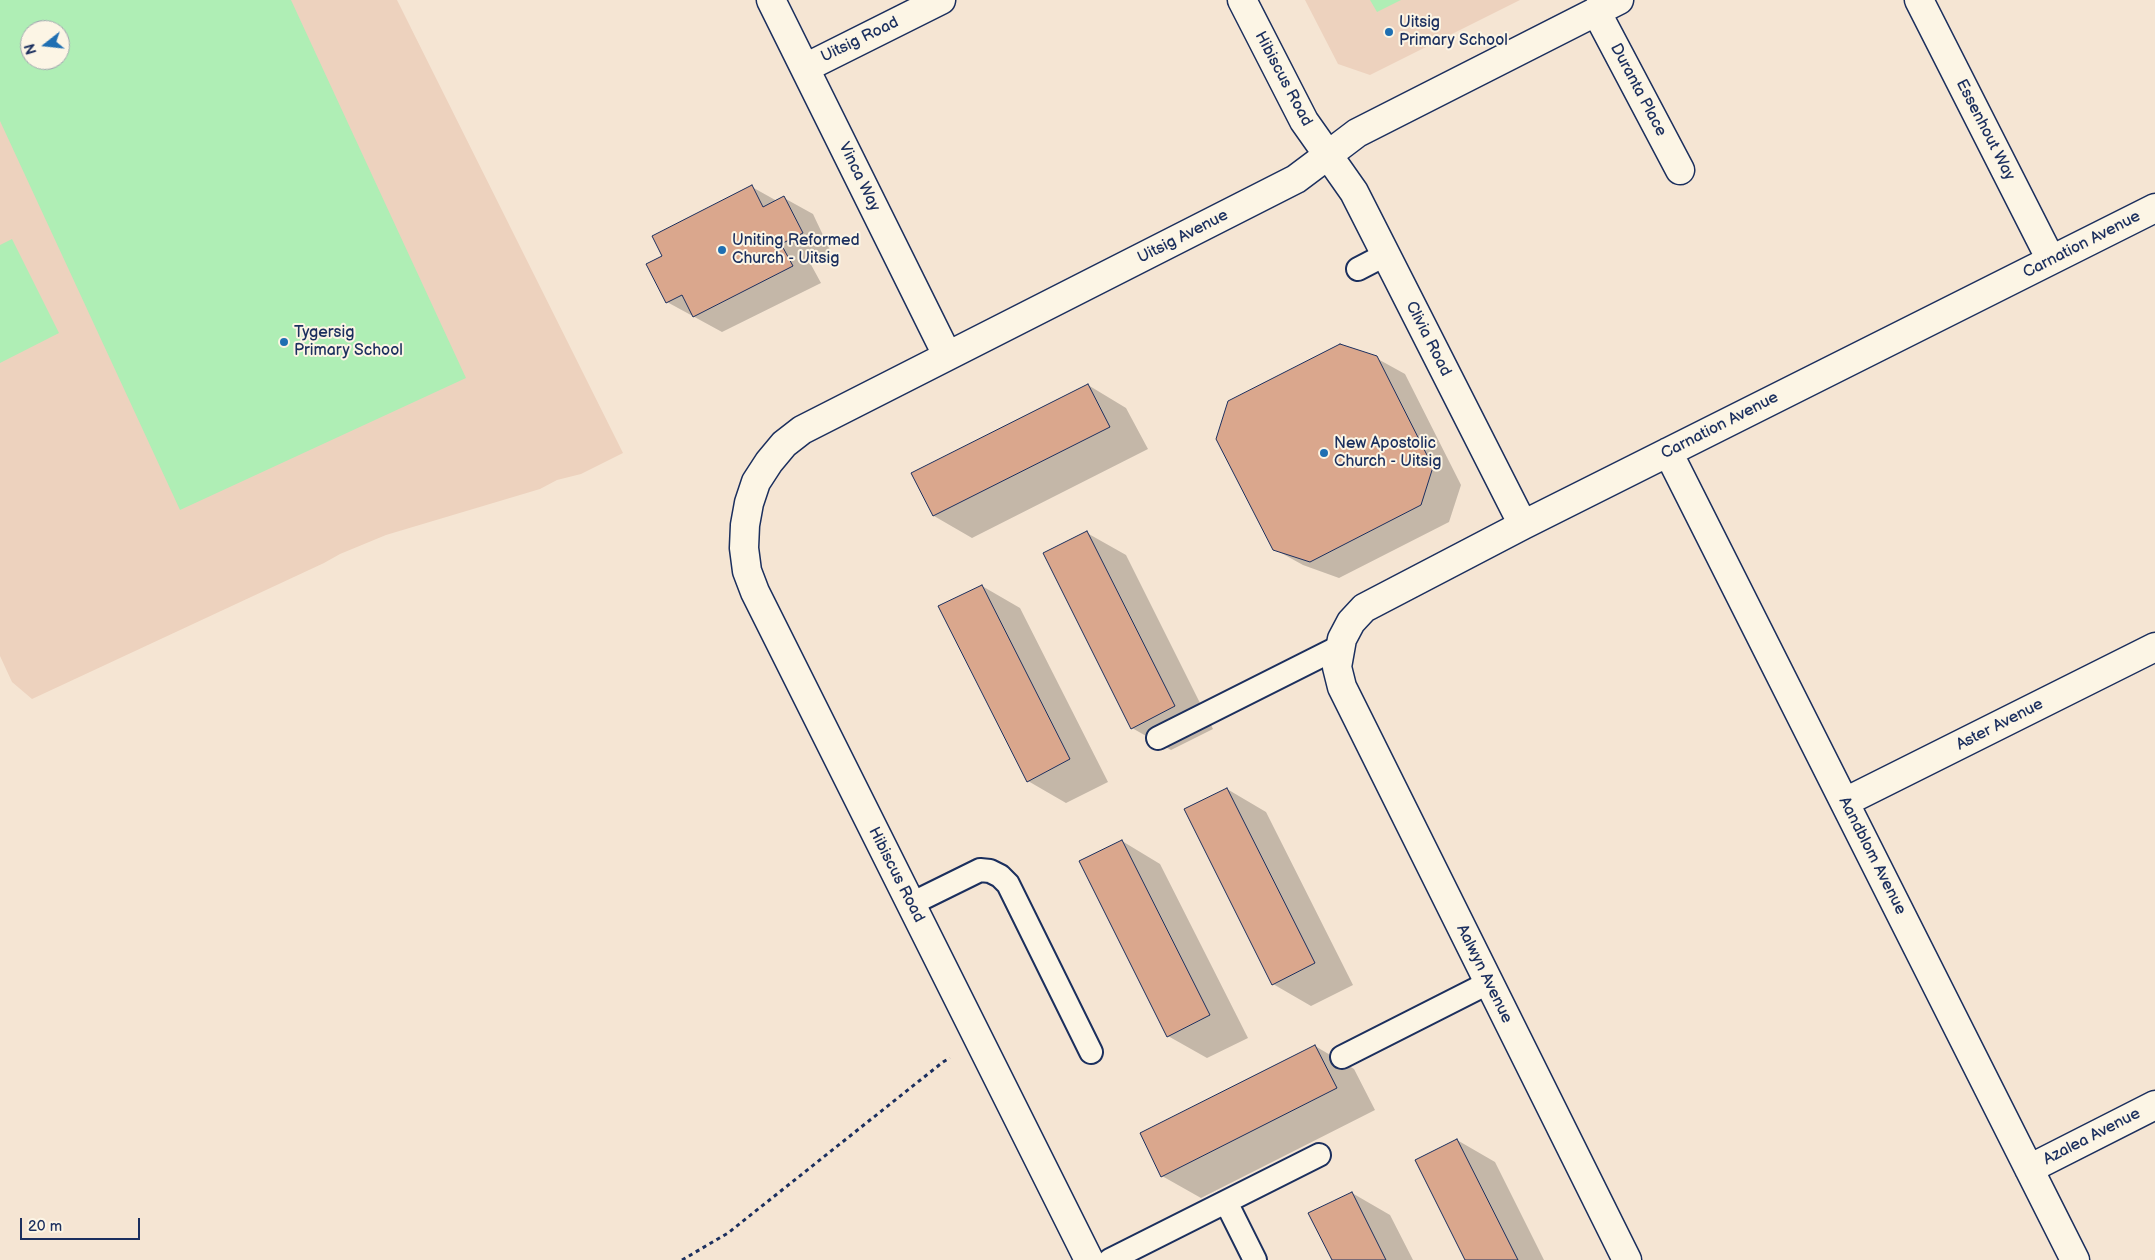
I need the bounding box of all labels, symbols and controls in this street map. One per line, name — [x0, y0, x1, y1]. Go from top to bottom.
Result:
street label: Uitsig Road — [818, 13, 902, 67]
place label: Uitsig Primary School — [1399, 13, 1508, 51]
north arrow — [20, 20, 70, 70]
marker: Uitsig Primary School — [1383, 26, 1395, 38]
street label: Hibiscus Road — [1250, 28, 1316, 130]
street label: Duranta Place — [1605, 40, 1671, 140]
text: N — [21, 42, 41, 56]
street label: Essenhout Way — [1951, 76, 2019, 184]
street label: Vinca Way — [834, 139, 884, 215]
street label: Uitsig Avenue — [1134, 206, 1232, 268]
street label: Carnation Avenue — [2020, 207, 2144, 283]
place label: Uniting Reformed Church - Uitsig — [732, 231, 860, 269]
marker: Uniting Reformed Church - Uitsig — [716, 244, 728, 256]
street label: Clivia Road — [1401, 298, 1455, 380]
place label: Tygersig Primary School — [294, 323, 403, 361]
marker: Tygersig Primary School — [278, 336, 290, 348]
street label: Carnation Avenue — [1658, 388, 1782, 464]
place label: New Apostolic Church - Uitsig — [1334, 434, 1441, 472]
marker: New Apostolic Church - Uitsig — [1318, 447, 1330, 459]
street label: Aster Avenue — [1953, 695, 2047, 755]
street label: Aandblom Avenue — [1834, 794, 1910, 918]
street label: Hibiscus Road — [864, 824, 928, 926]
street label: Aalwyn Avenue — [1452, 921, 1516, 1027]
street label: Azalea Avenue — [2040, 1104, 2144, 1170]
scale bar — [22, 1208, 142, 1240]
text: 20 m — [28, 1217, 62, 1236]

